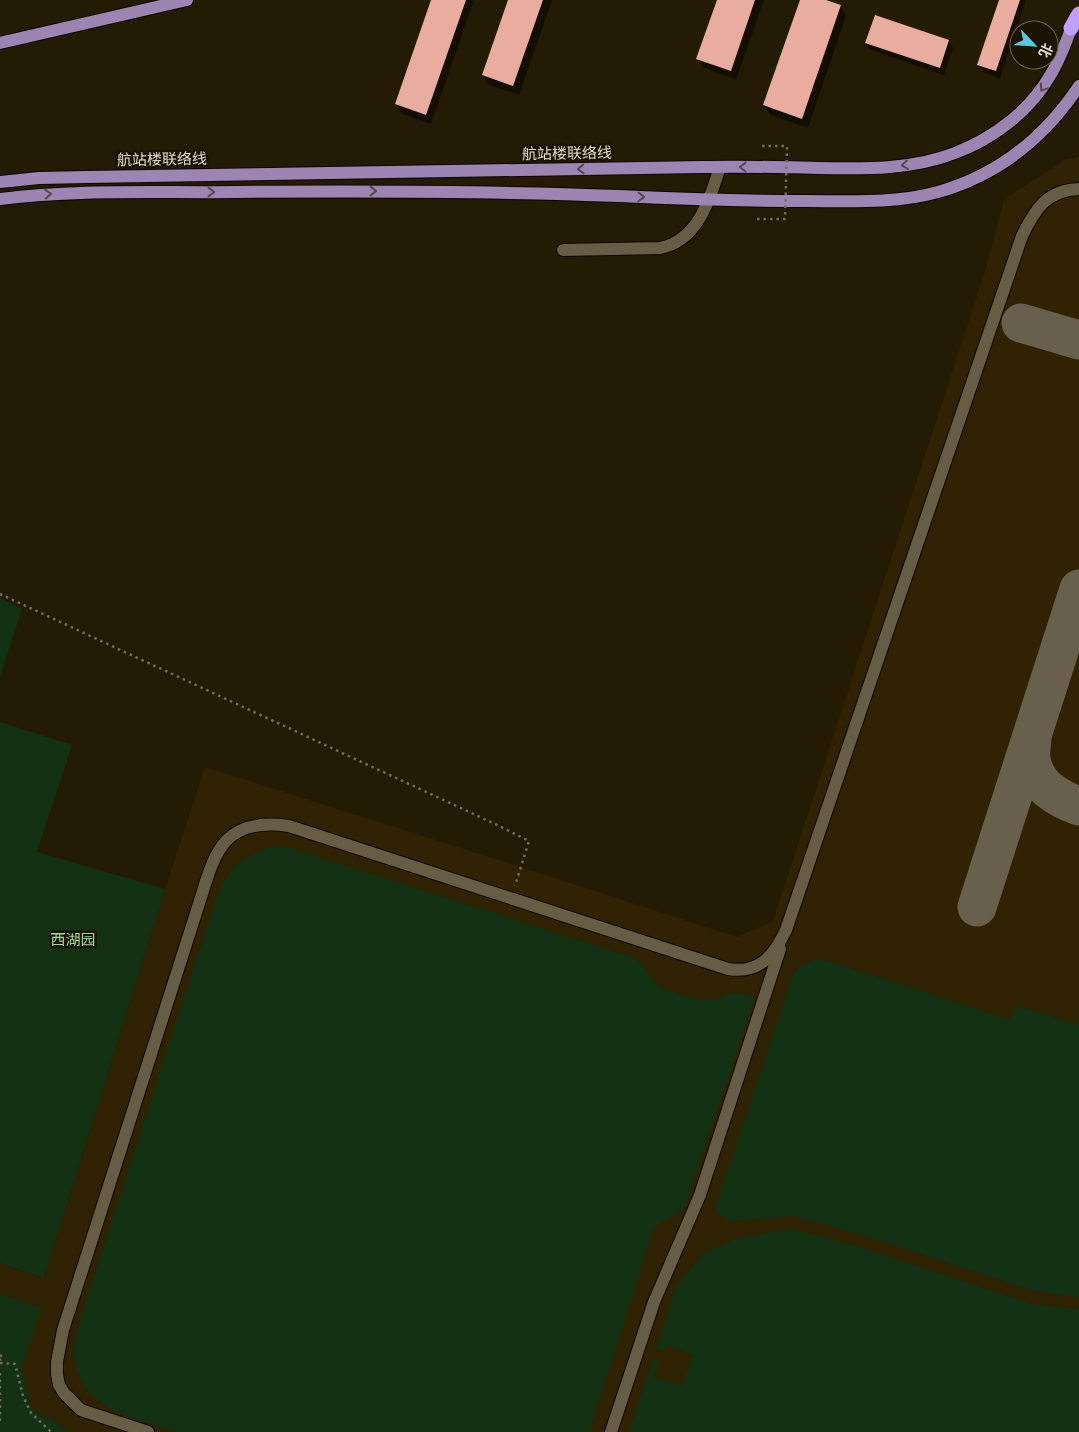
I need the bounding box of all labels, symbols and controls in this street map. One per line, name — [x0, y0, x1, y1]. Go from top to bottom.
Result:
north arrow — [1009, 20, 1059, 70]
text: 北 — [1035, 40, 1057, 61]
one-way arrow — [1040, 82, 1049, 91]
street label: 航站楼联络线 — [522, 143, 612, 163]
street label: 航站楼联络线 — [117, 149, 207, 169]
one-way arrow — [901, 160, 910, 170]
one-way arrow — [739, 162, 746, 172]
one-way arrow — [576, 164, 584, 174]
one-way arrow — [370, 186, 378, 196]
one-way arrow — [208, 187, 215, 197]
one-way arrow — [45, 189, 53, 200]
one-way arrow — [637, 192, 645, 203]
park label: 西湖园 — [50, 930, 96, 949]

